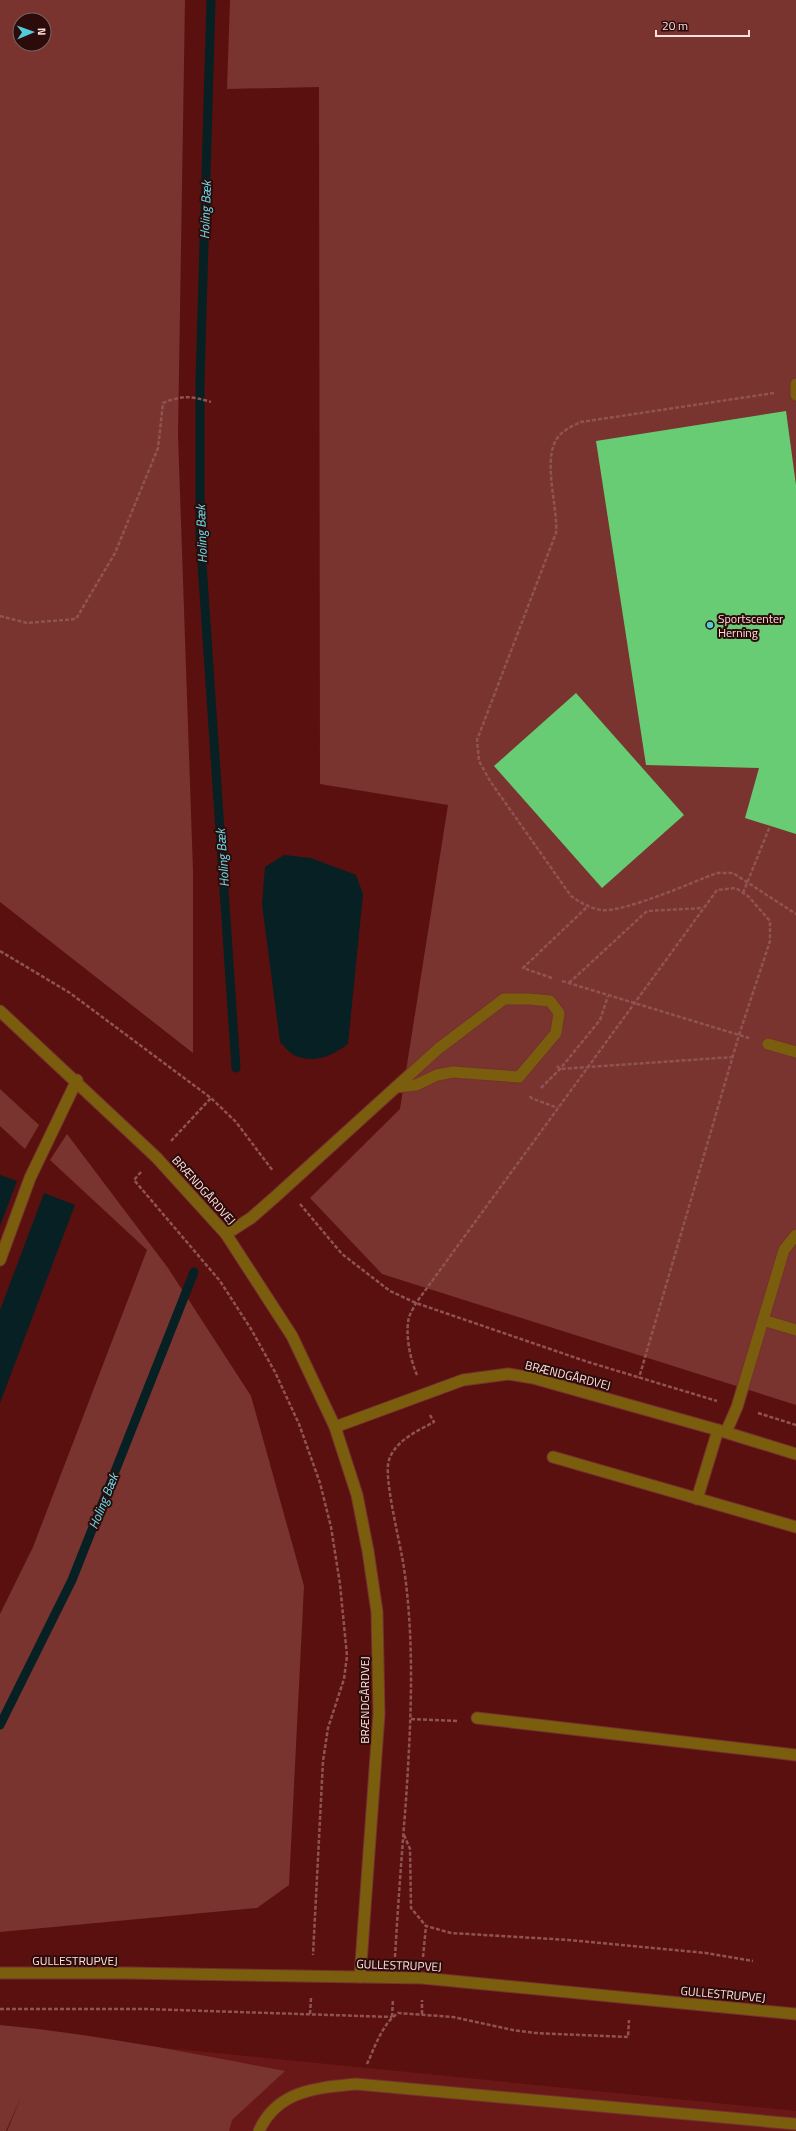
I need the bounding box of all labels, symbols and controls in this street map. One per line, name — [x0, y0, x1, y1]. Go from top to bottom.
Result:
north arrow — [12, 12, 52, 52]
scale bar — [656, 12, 749, 38]
text: 20 m — [662, 16, 688, 35]
text: N — [34, 28, 50, 36]
water label: Holing Bæk — [194, 178, 216, 240]
water label: Holing Bæk — [190, 502, 212, 564]
place label: Sportscenter Herning — [718, 609, 783, 642]
marker: Sportscenter Herning — [705, 620, 715, 630]
water label: Holing Bæk — [210, 826, 234, 888]
street label: BRÆNDGÅRDVEJ — [168, 1151, 240, 1229]
street label: BRÆNDGÅRDVEJ — [523, 1355, 613, 1395]
water label: Holing Bæk — [83, 1468, 124, 1532]
street label: BRÆNDGÅRDVEJ — [355, 1656, 374, 1744]
street label: GULLESTRUPVEJ — [32, 1951, 118, 1970]
street label: GULLESTRUPVEJ — [356, 1954, 442, 1976]
street label: GULLESTRUPVEJ — [680, 1981, 766, 2007]

